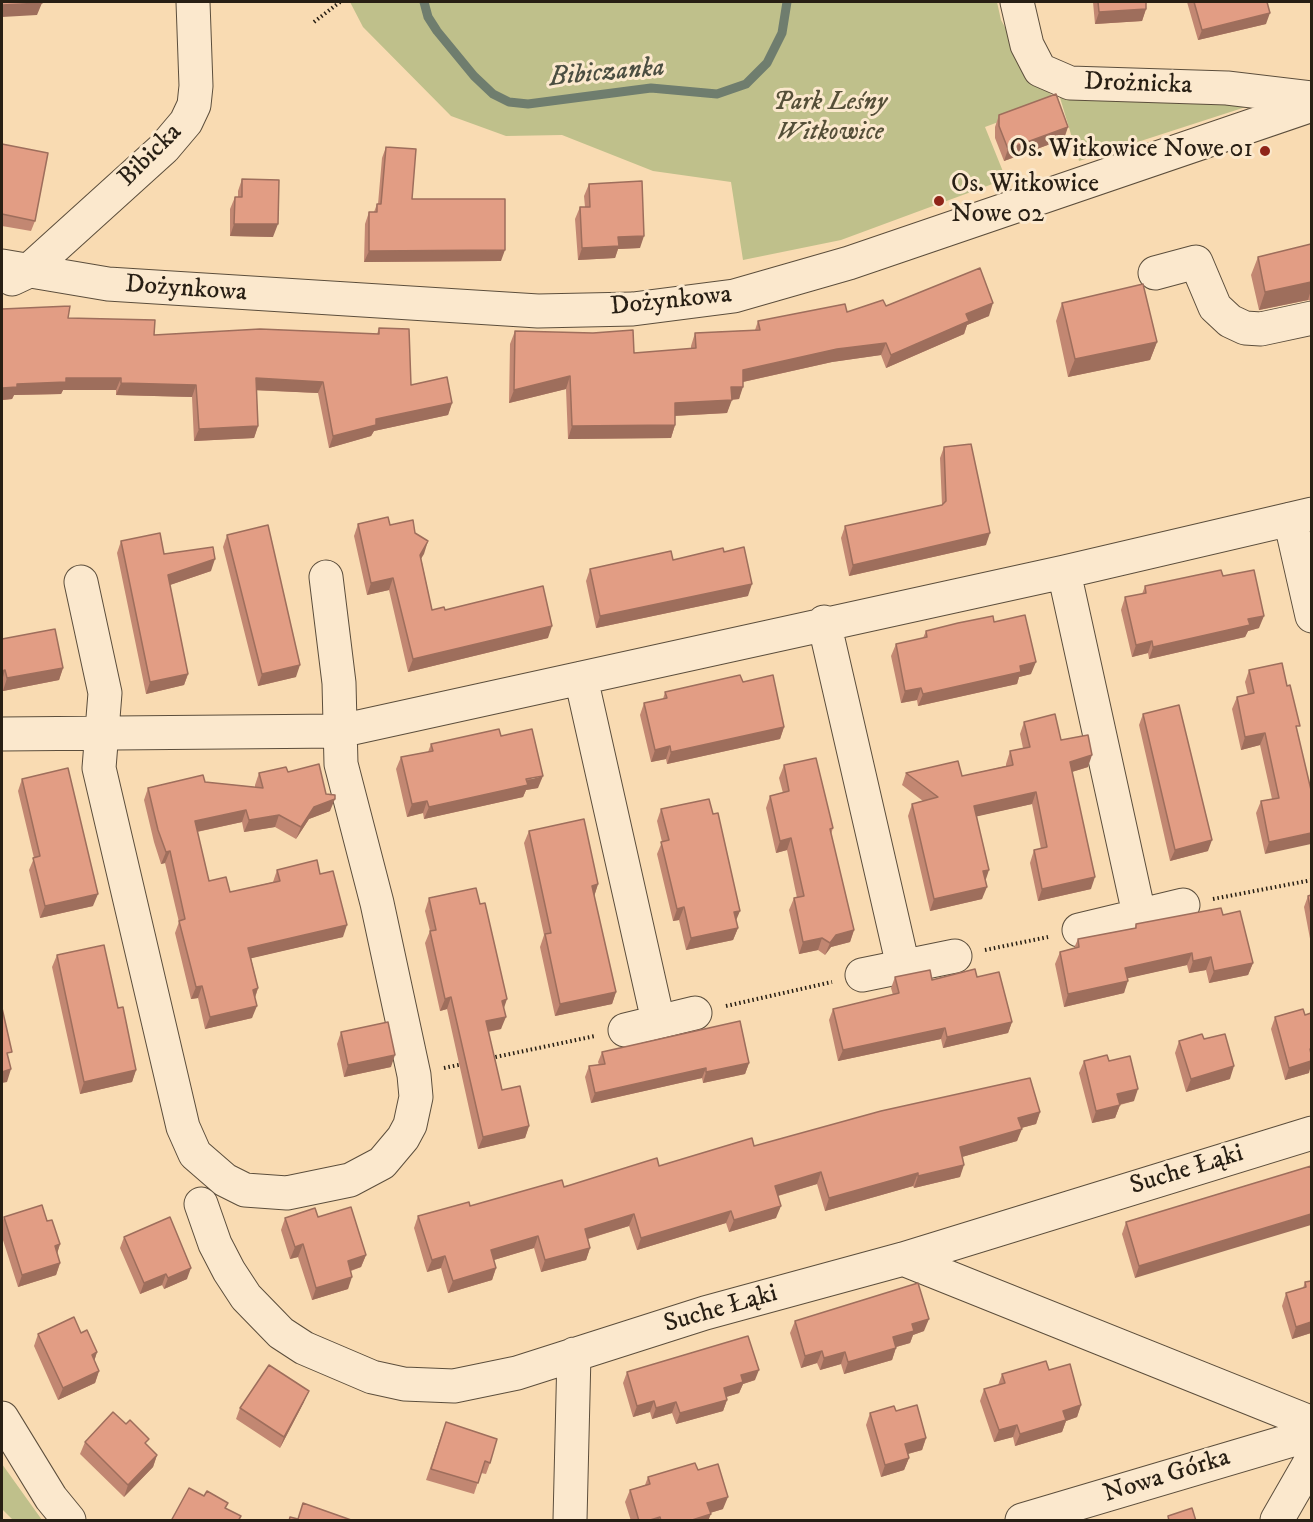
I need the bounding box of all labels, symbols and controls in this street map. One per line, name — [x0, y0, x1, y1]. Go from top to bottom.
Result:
water label: Bibiczanka — [548, 53, 666, 95]
street label: Drożnicka — [1083, 68, 1193, 102]
park label: Park Leśny Witkowice — [773, 88, 887, 150]
street label: Bibicka — [113, 118, 189, 194]
place label: Os. Witkowice Nowe 01 — [1010, 135, 1253, 167]
marker: Os. Witkowice Nowe 01 — [1258, 144, 1272, 158]
place label: Os. Witkowice Nowe 02 — [951, 170, 1099, 231]
marker: Os. Witkowice Nowe 02 — [932, 194, 946, 208]
street label: Dożynkowa — [124, 270, 248, 310]
street label: Dożynkowa — [609, 280, 733, 324]
street label: Suche Łąki — [1127, 1139, 1247, 1203]
street label: Suche Łąki — [661, 1279, 781, 1341]
street label: Nowa Górka — [1100, 1443, 1234, 1511]

